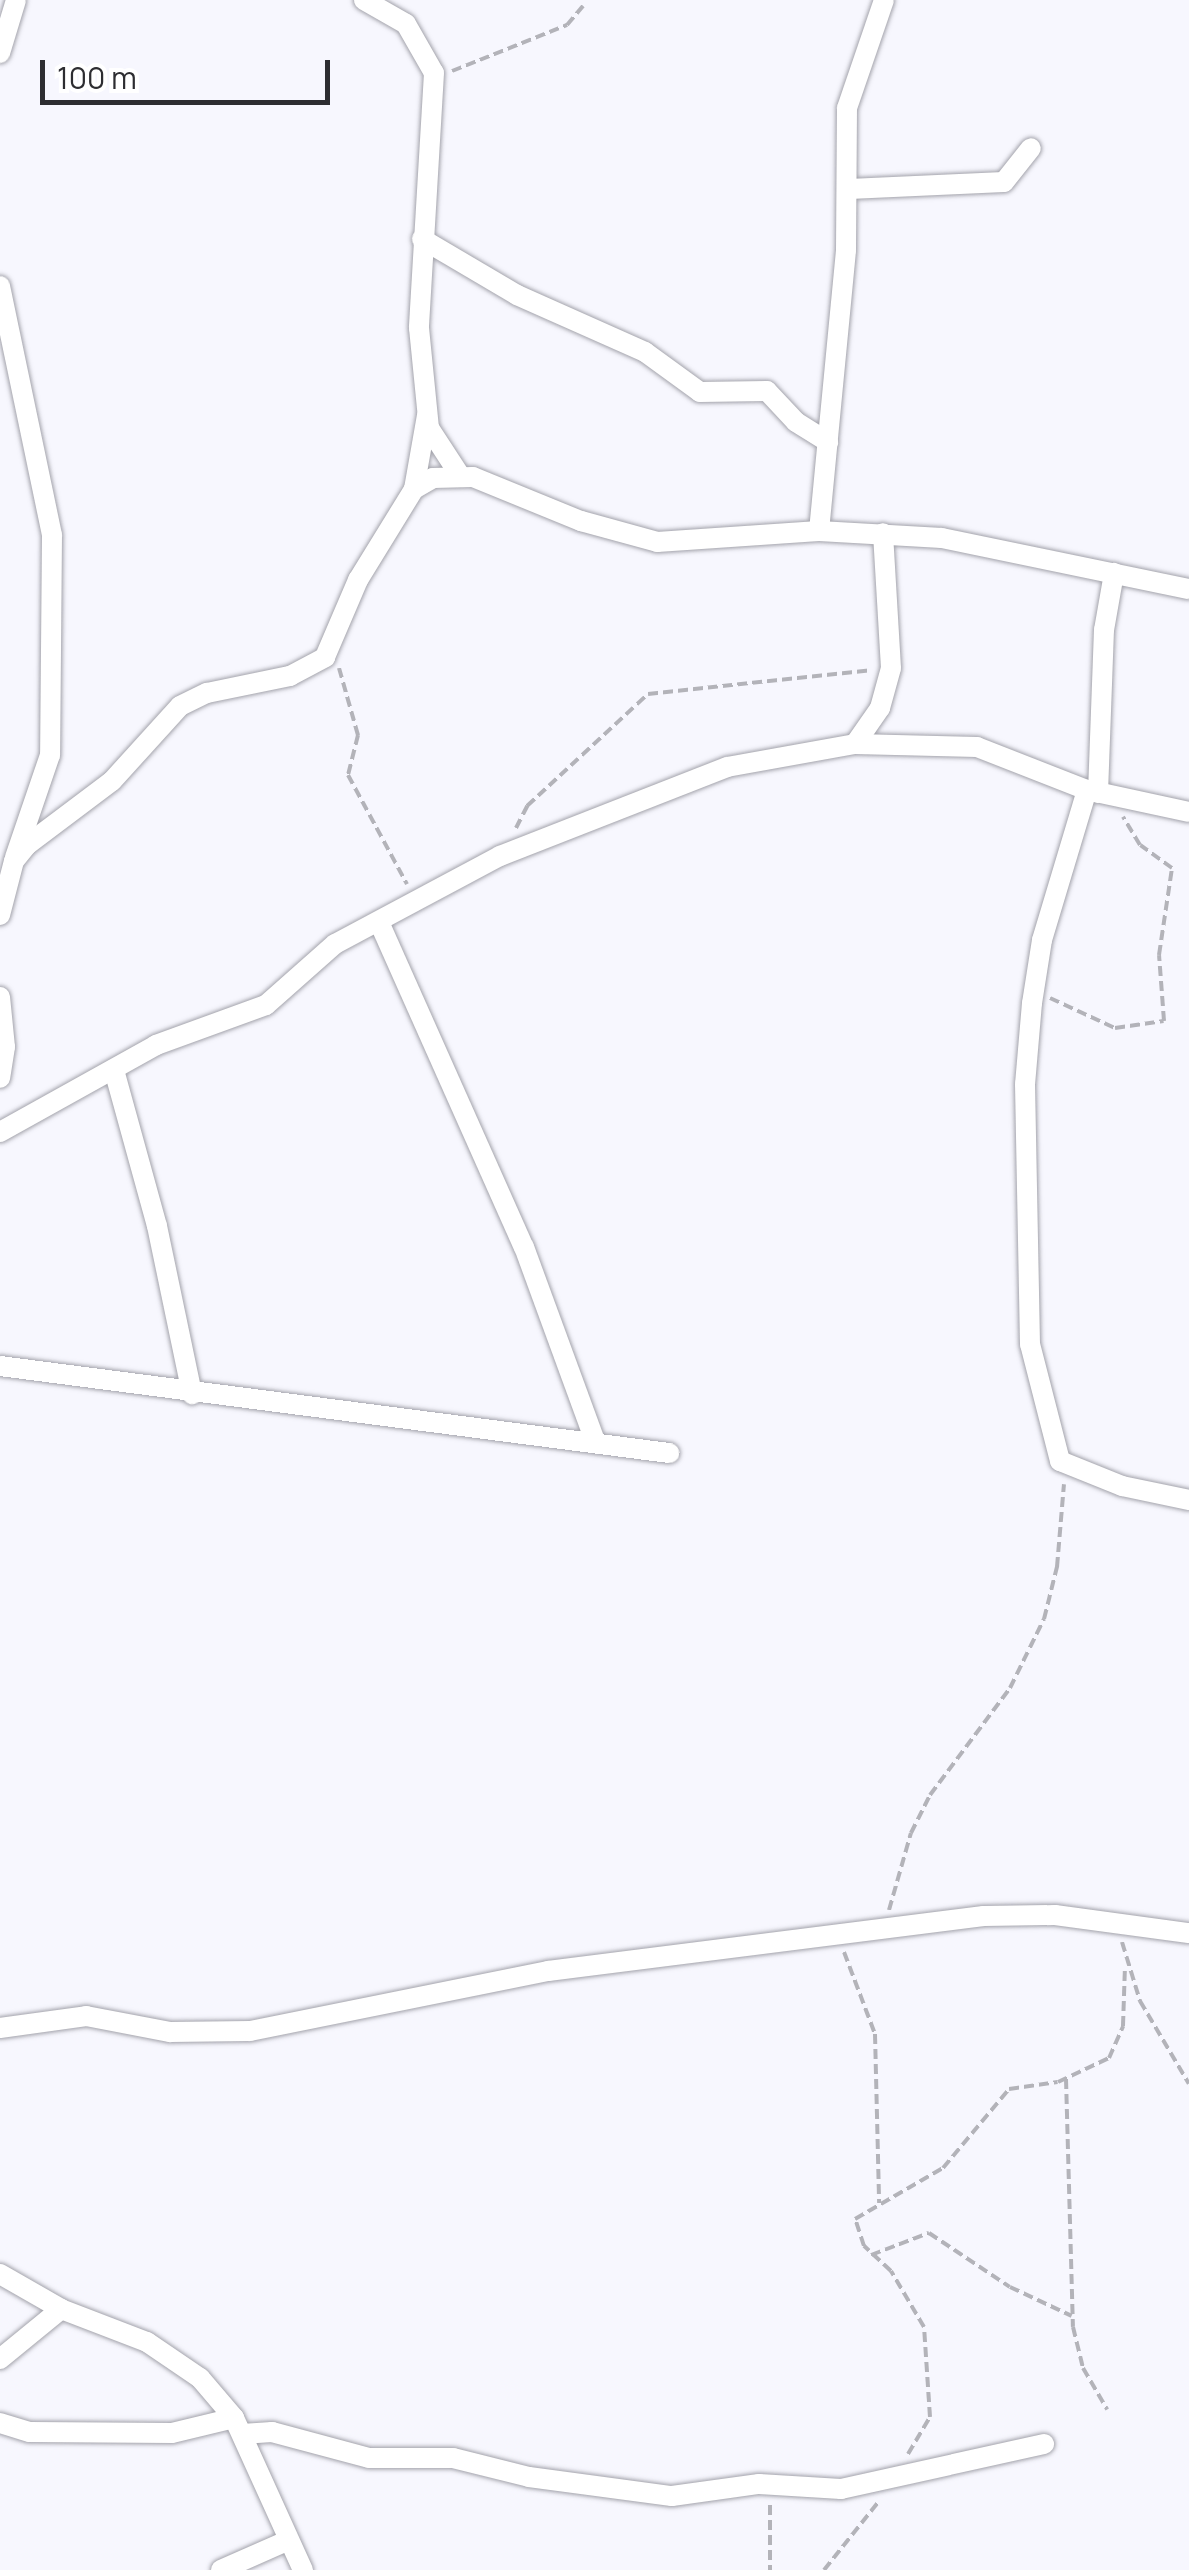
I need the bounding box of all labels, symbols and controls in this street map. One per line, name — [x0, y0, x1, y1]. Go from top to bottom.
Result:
scale bar — [45, 40, 335, 102]
text: 100 m — [57, 57, 137, 98]

